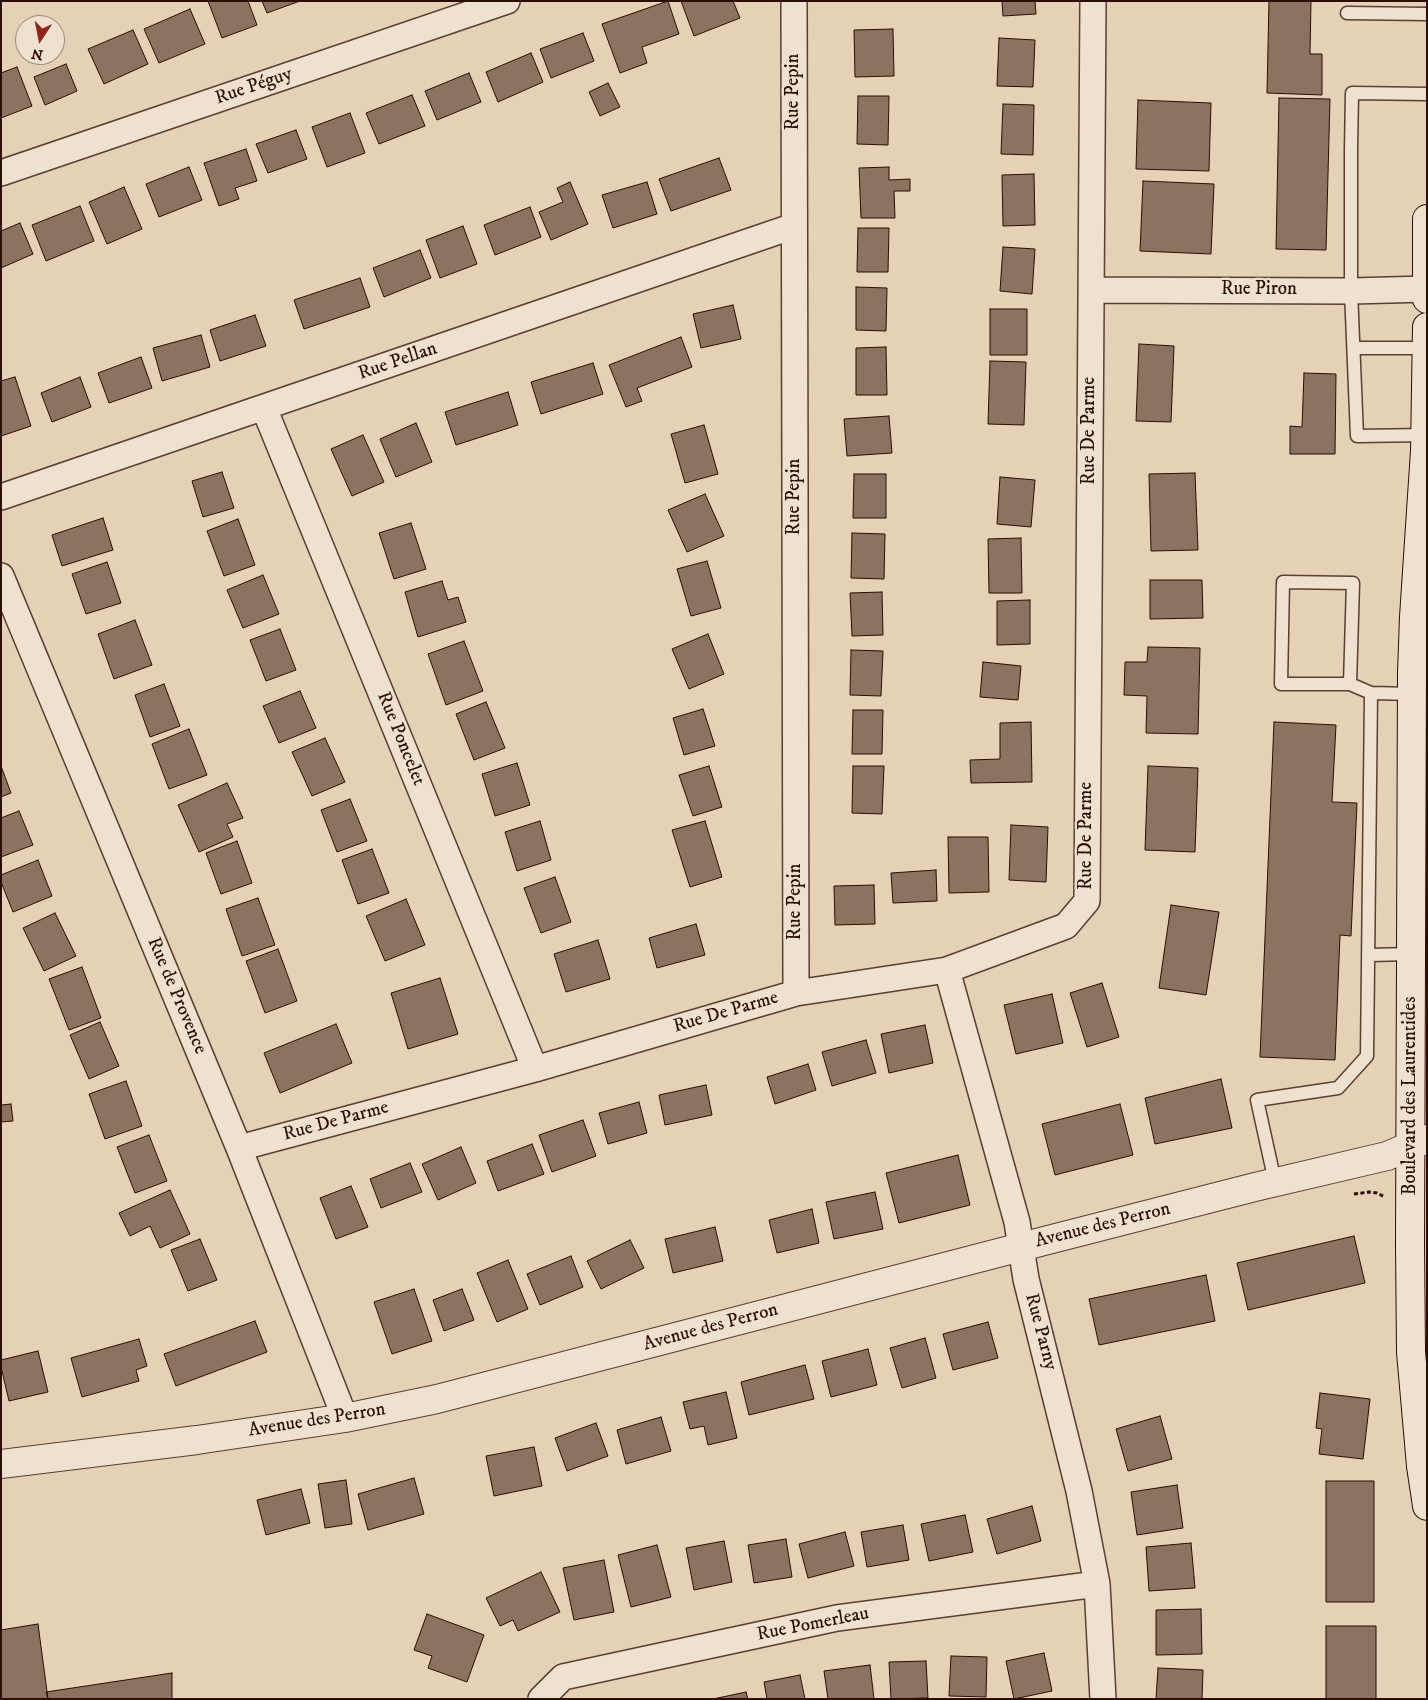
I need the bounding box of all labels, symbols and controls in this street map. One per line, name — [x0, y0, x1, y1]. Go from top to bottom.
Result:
north arrow — [15, 15, 65, 65]
text: N — [30, 44, 45, 64]
street label: Rue Pepin — [783, 54, 805, 130]
street label: Rue Péguy — [213, 63, 295, 111]
street label: Rue Piron — [1221, 279, 1297, 301]
street label: Rue Pellan — [356, 338, 440, 386]
street label: Rue De Parme — [1079, 377, 1101, 485]
street label: Rue Pepin — [784, 459, 806, 535]
street label: Rue Poncelet — [371, 689, 429, 789]
street label: Rue De Parme — [1076, 782, 1098, 890]
street label: Rue Pepin — [785, 864, 807, 940]
street label: Rue de Provence — [141, 934, 211, 1058]
street label: Rue De Parme — [671, 987, 781, 1039]
street label: Boulevard des Laurentides — [1400, 996, 1422, 1196]
street label: Rue De Parme — [281, 1097, 391, 1147]
street label: Avenue des Perron — [1033, 1198, 1173, 1254]
street label: Rue Parny — [1019, 1291, 1061, 1373]
street label: Avenue des Perron — [641, 1299, 781, 1357]
street label: Avenue des Perron — [247, 1399, 387, 1443]
street label: Rue Pomerleau — [755, 1603, 871, 1647]

